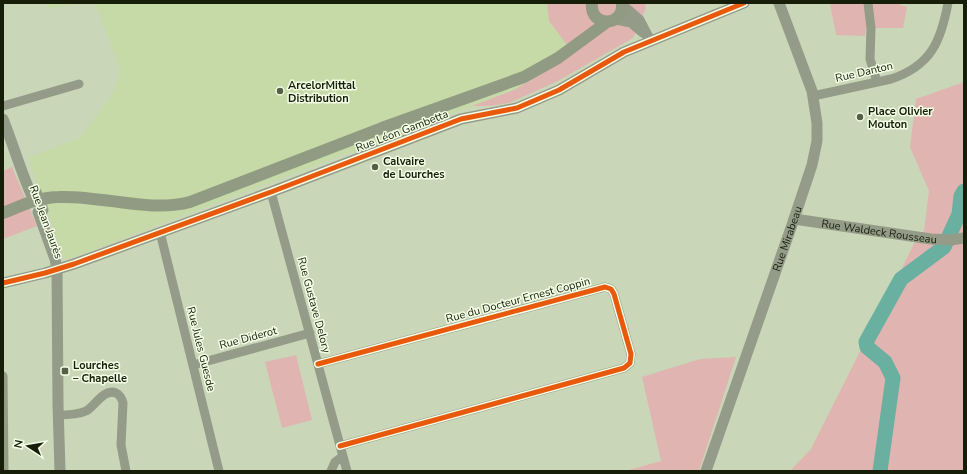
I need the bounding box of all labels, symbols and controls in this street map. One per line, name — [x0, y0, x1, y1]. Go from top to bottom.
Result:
street label: Rue Danton — [834, 58, 894, 86]
place label: ArcelorMittal Distribution — [288, 78, 356, 106]
marker: ArcelorMittal Distribution — [275, 86, 285, 96]
place label: Place Olivier Mouton — [868, 104, 933, 132]
street label: Rue Léon Gambetta — [354, 106, 451, 156]
marker: Place Olivier Mouton — [855, 112, 865, 122]
place label: Calvaire de Lourches — [383, 154, 445, 182]
marker: Calvaire de Lourches — [370, 162, 380, 172]
street label: Rue Jean Jaurès — [26, 183, 66, 261]
street label: Rue Mirabeau — [769, 204, 805, 273]
street label: Rue Waldeck Rousseau — [820, 216, 937, 247]
street label: Rue Gustave Delory — [294, 255, 334, 355]
street label: Rue du Docteur Ernest Coppin — [444, 274, 592, 326]
street label: Rue Jules Guesde — [183, 305, 219, 393]
street label: Rue Diderot — [218, 323, 279, 353]
place label: Lourches – Chapelle — [73, 358, 127, 386]
marker: Lourches – Chapelle — [60, 366, 70, 376]
north arrow — [8, 426, 48, 466]
text: N — [11, 438, 27, 450]

